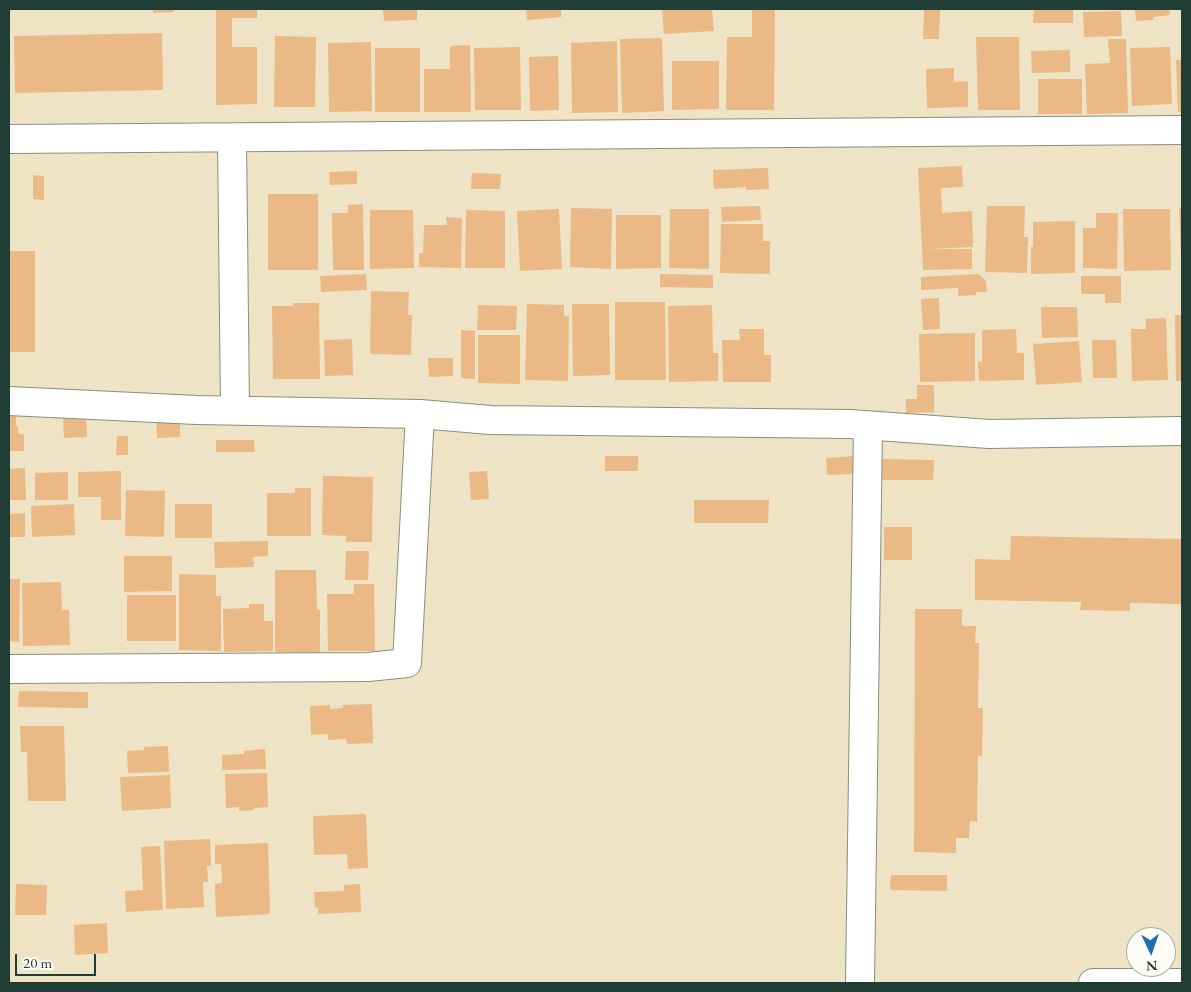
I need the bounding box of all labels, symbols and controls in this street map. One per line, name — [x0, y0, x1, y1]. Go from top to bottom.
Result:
north arrow — [1126, 927, 1176, 977]
scale bar — [18, 944, 99, 976]
text: 20 m — [23, 953, 52, 972]
text: N — [1146, 957, 1158, 975]

